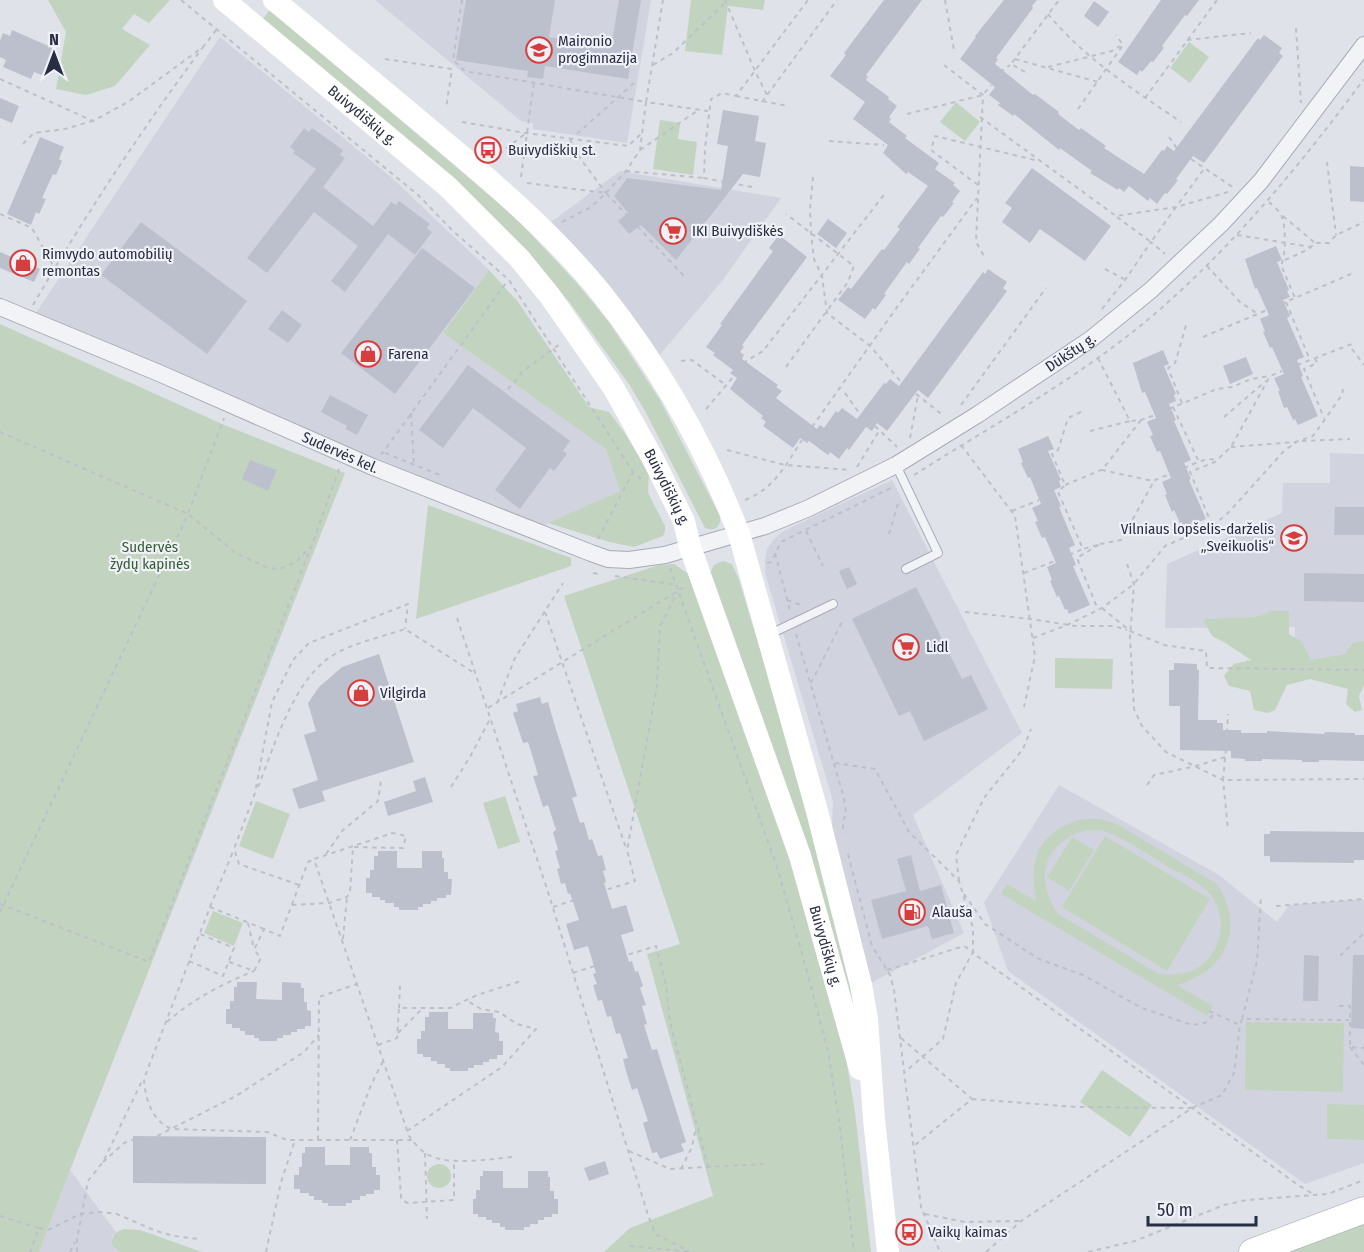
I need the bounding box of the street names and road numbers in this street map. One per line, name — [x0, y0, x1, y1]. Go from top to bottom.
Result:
street label: Buivydiškių g. — [324, 82, 400, 149]
street label: Dūkštų g. — [1042, 330, 1100, 376]
street label: Sudervės kel. — [299, 428, 381, 477]
street label: Buivydiškių g. — [640, 446, 694, 527]
street label: Buivydiškių g. — [805, 903, 845, 989]

